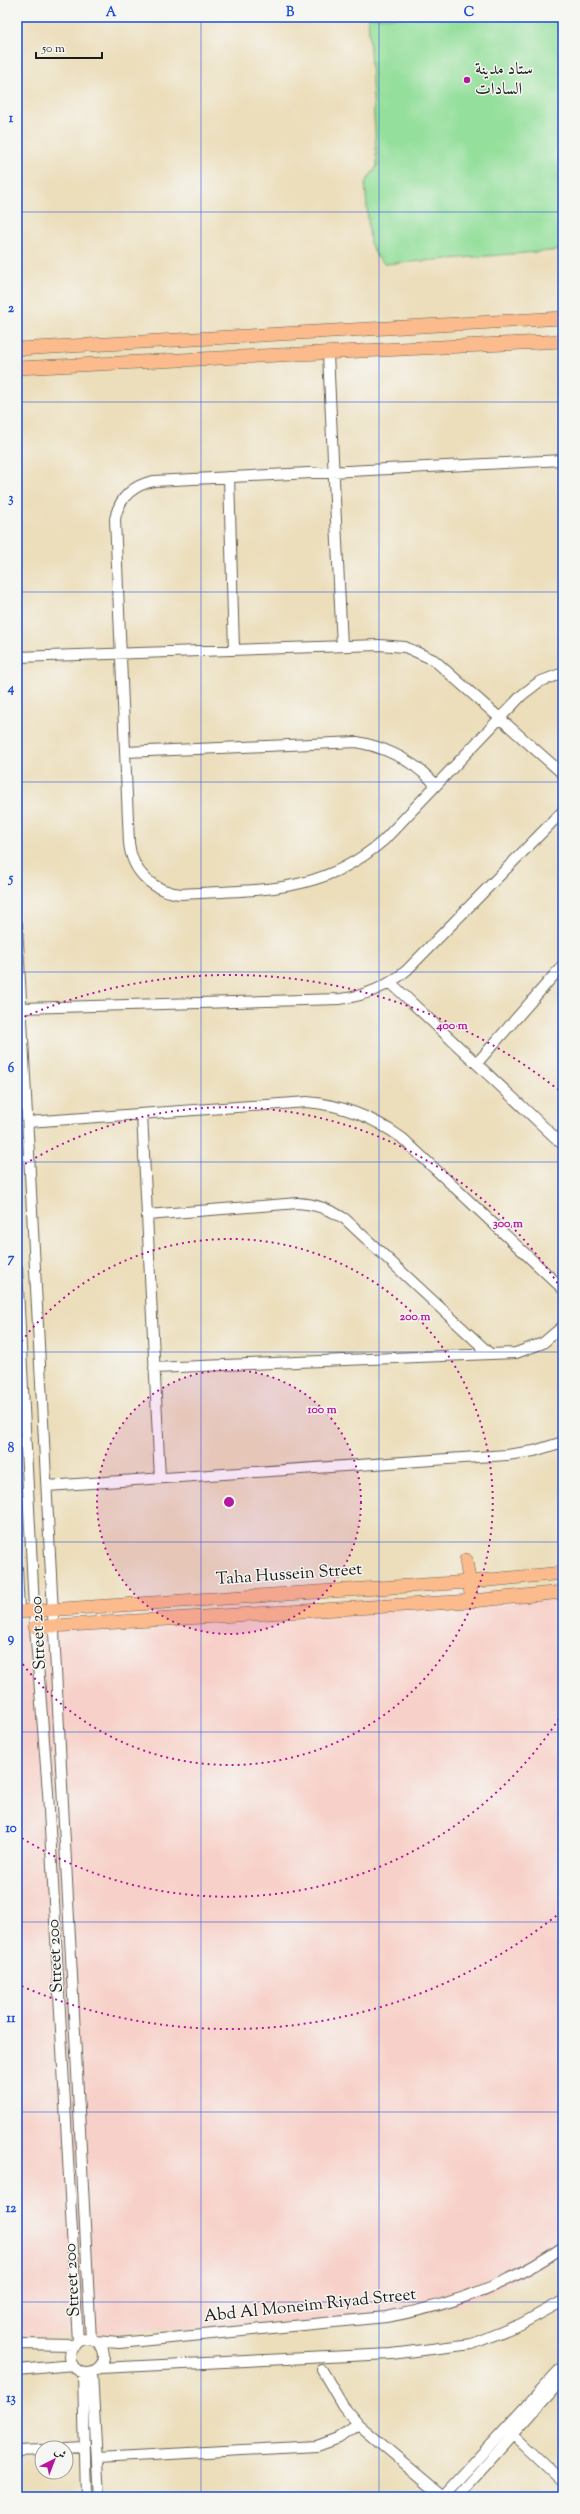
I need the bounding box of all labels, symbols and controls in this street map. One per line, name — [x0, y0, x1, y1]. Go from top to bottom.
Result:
text: A — [106, 4, 117, 22]
text: B — [286, 4, 295, 22]
text: C — [464, 4, 474, 22]
scale bar — [36, 34, 102, 60]
text: 50 m — [41, 40, 65, 58]
place label: ستاد مدينة السادات — [475, 58, 533, 102]
marker: ستاد مدينة السادات — [462, 75, 472, 85]
text: 1 — [9, 110, 14, 128]
text: 2 — [8, 300, 15, 318]
text: 3 — [8, 490, 14, 508]
text: 4 — [7, 680, 15, 698]
text: 5 — [8, 870, 14, 888]
text: 400 m — [435, 1017, 468, 1035]
text: 6 — [8, 1060, 15, 1078]
text: 300 m — [493, 1215, 523, 1233]
text: 7 — [8, 1250, 15, 1268]
text: 200 m — [400, 1308, 430, 1326]
text: 100 m — [306, 1401, 337, 1419]
text: 8 — [8, 1440, 15, 1458]
centre of rings — [222, 1495, 236, 1509]
street label: Taha Hussein Street — [215, 1558, 363, 1592]
street label: Street 200 — [25, 1596, 53, 1670]
text: 9 — [8, 1630, 15, 1648]
text: 10 — [5, 1820, 17, 1838]
street label: Street 200 — [42, 1919, 70, 1993]
text: 11 — [7, 2010, 16, 2028]
text: 12 — [6, 2200, 17, 2218]
street label: Street 200 — [59, 2243, 87, 2317]
street label: Abd Al Moneim Riyad Street — [203, 2283, 418, 2329]
text: 13 — [6, 2390, 16, 2408]
north arrow — [34, 2440, 74, 2480]
text: ش — [51, 2444, 69, 2463]

